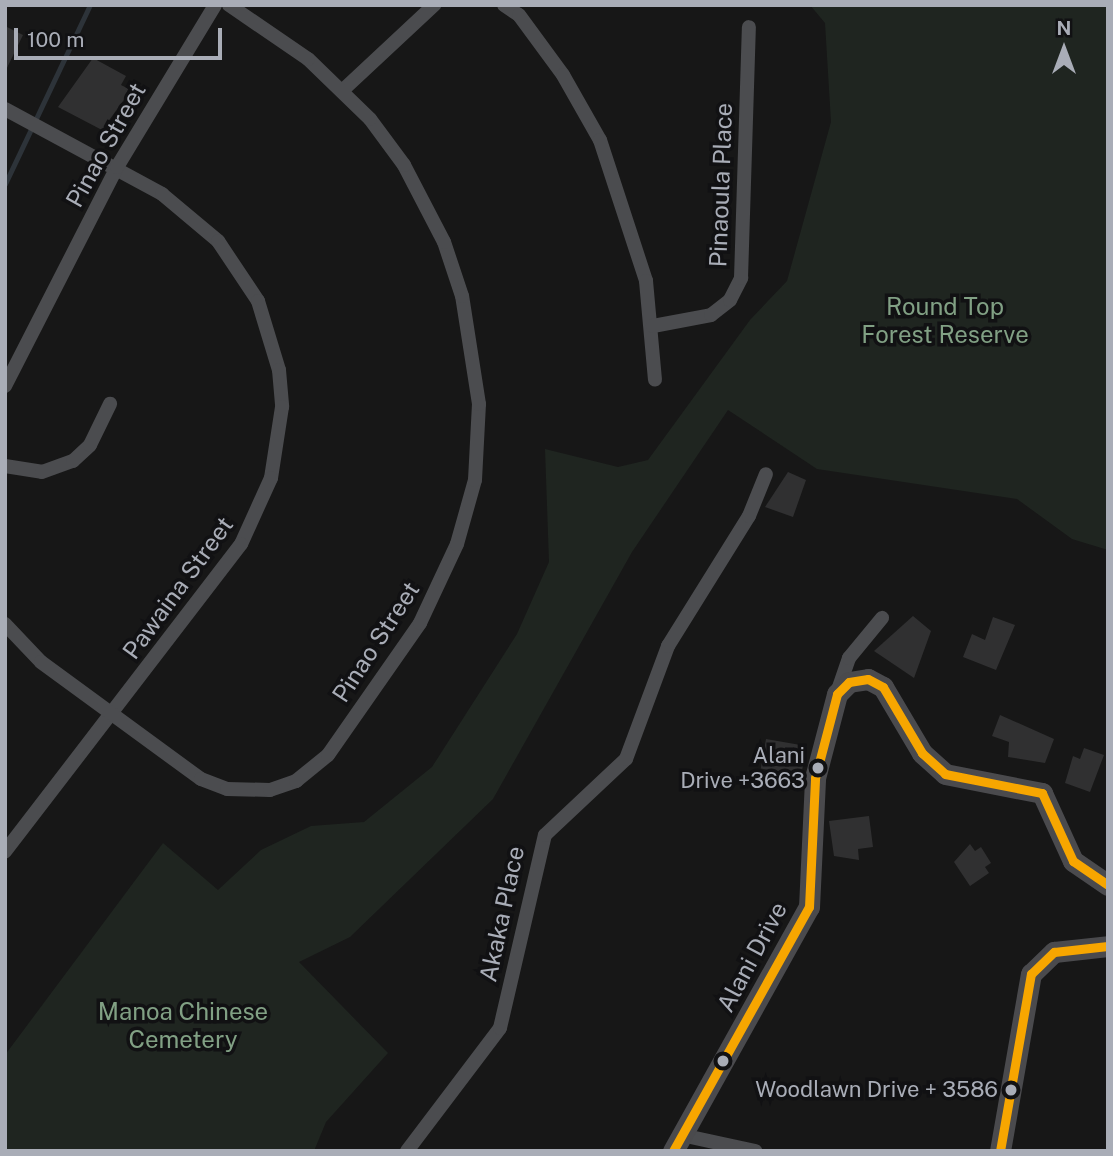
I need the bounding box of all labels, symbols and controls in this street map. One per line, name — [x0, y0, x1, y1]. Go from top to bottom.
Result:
scale bar — [18, 14, 226, 58]
north arrow — [1029, 14, 1099, 84]
text: N — [1057, 17, 1071, 39]
text: 100 m — [27, 27, 84, 52]
street label: Pinao Street — [60, 78, 152, 212]
street label: Pinaoula Place — [704, 102, 738, 268]
park label: Round Top Forest Reserve — [861, 293, 1029, 349]
street label: Pawaina Street — [117, 511, 239, 665]
street label: Pinao Street — [326, 576, 426, 708]
place label: Alani Drive +3663 — [680, 742, 805, 794]
marker: Alani Drive +3663 — [811, 761, 825, 775]
street label: Akaka Place — [474, 844, 530, 984]
street label: Alani Drive — [711, 897, 793, 1017]
park label: Manoa Chinese Cemetery — [98, 998, 268, 1054]
unlabelled marker — [716, 1054, 730, 1068]
place label: Woodlawn Drive + 3586 — [755, 1077, 998, 1103]
marker: Woodlawn Drive + 3586 — [1004, 1083, 1018, 1097]

